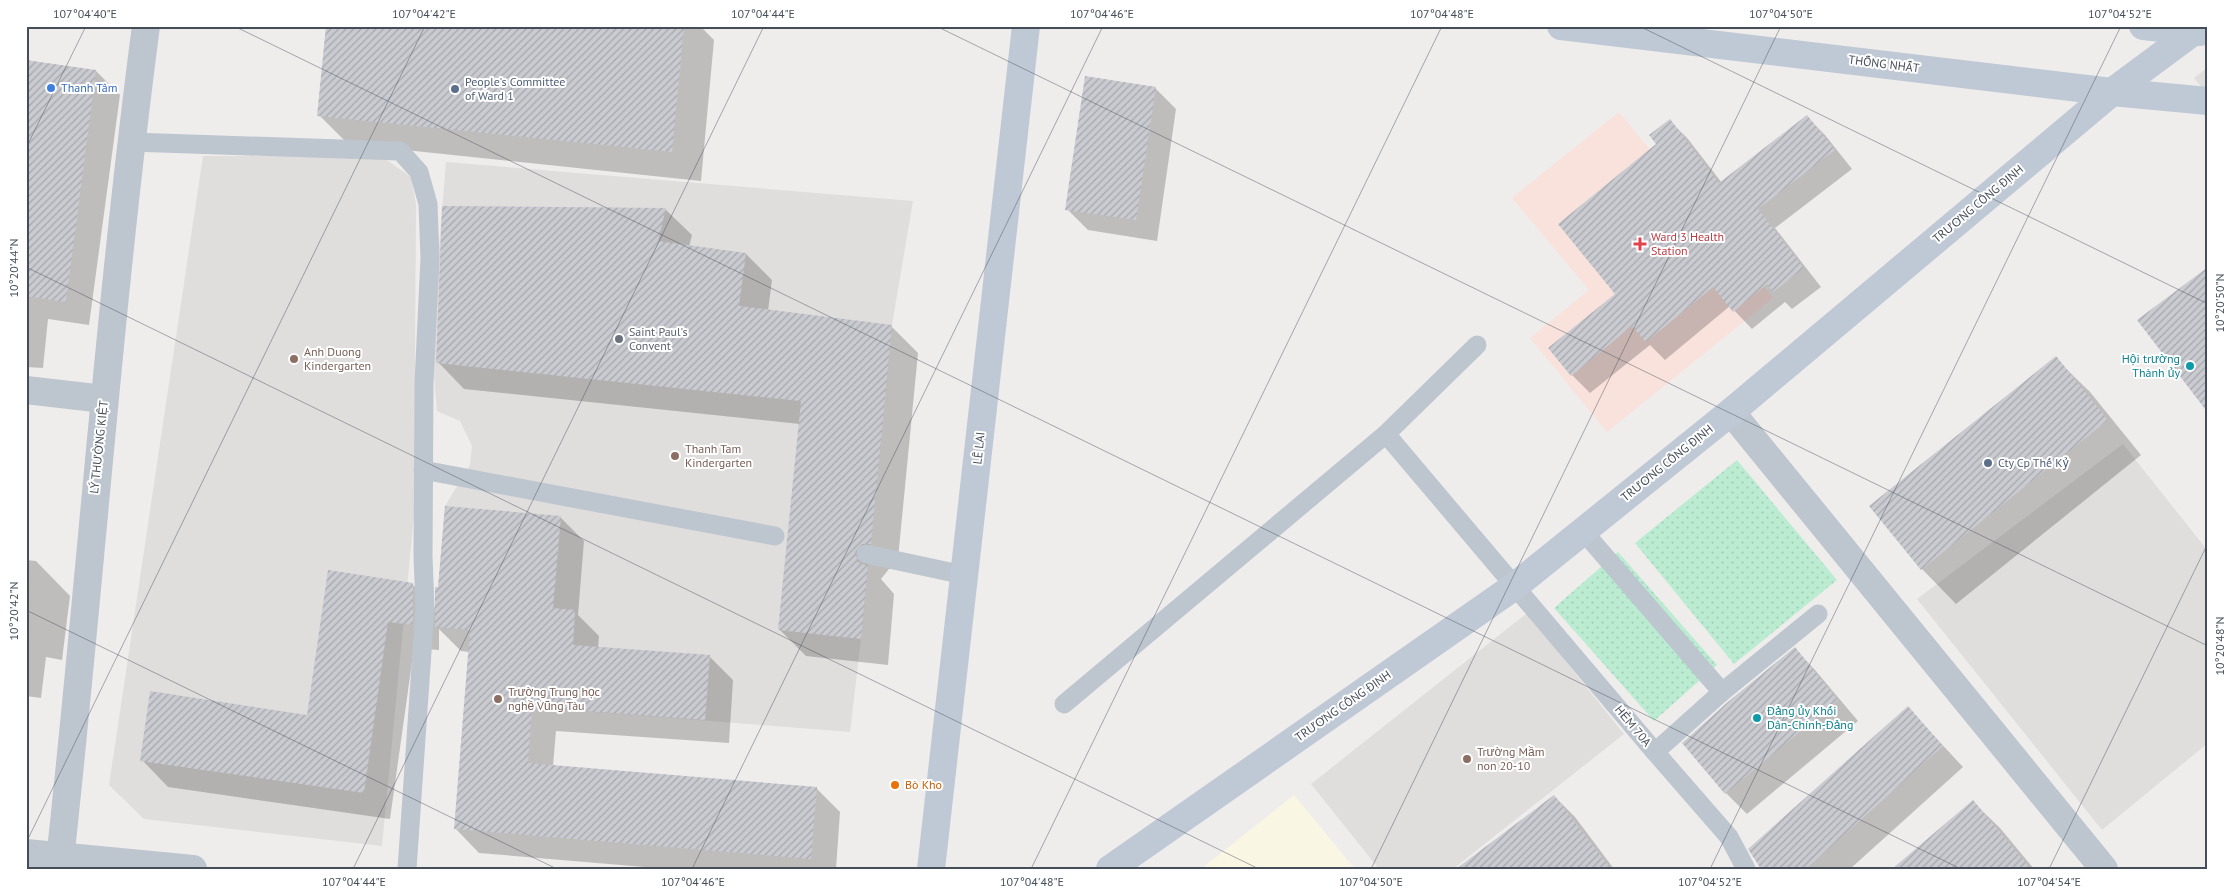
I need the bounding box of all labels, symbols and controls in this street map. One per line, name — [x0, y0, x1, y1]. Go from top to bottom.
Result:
text: 107°04'40"E — [53, 6, 117, 21]
text: 107°04'42"E — [392, 6, 456, 21]
text: 107°04'44"E — [731, 6, 795, 21]
text: 107°04'46"E — [1070, 6, 1134, 21]
text: 107°04'48"E — [1410, 6, 1474, 21]
text: 107°04'50"E — [1749, 6, 1813, 21]
text: 107°04'52"E — [2088, 6, 2152, 21]
street label: THỐNG NHẤT — [1848, 52, 1921, 75]
place label: People's Committee of Ward 1 — [465, 74, 565, 103]
place label: Thanh Tâm — [61, 80, 118, 95]
marker: Thanh Tâm — [45, 82, 57, 94]
marker: People's Committee of Ward 1 — [449, 83, 461, 95]
street label: TRƯƠNG CÔNG ĐỊNH — [1929, 161, 2026, 246]
place label: Ward 3 Health Station — [1651, 229, 1724, 258]
marker: Ward 3 Health Station — [1633, 237, 1647, 251]
text: 10°20'44"N — [6, 238, 21, 298]
text: 10°20'50"N — [2212, 273, 2227, 333]
place label: Saint Paul's Convent — [629, 324, 688, 353]
marker: Saint Paul's Convent — [613, 333, 625, 345]
place label: Anh Duong Kindergarten — [304, 344, 371, 373]
place label: Hội trường Thành ủy — [2122, 351, 2180, 380]
marker: Anh Duong Kindergarten — [288, 353, 300, 365]
marker: Hội trường Thành ủy — [2184, 360, 2196, 372]
street label: LÝ THƯỜNG KIỆT — [86, 399, 111, 494]
street label: TRƯƠNG CÔNG ĐỊNH — [1618, 421, 1716, 504]
street label: LÊ LAI — [969, 431, 988, 465]
place label: Thanh Tam Kindergarten — [685, 441, 752, 470]
marker: Thanh Tam Kindergarten — [669, 450, 681, 462]
place label: Cty Cp Thế Kỷ — [1998, 455, 2069, 470]
marker: Cty Cp Thế Kỷ — [1982, 457, 1994, 469]
text: 10°20'42"N — [6, 581, 21, 641]
text: 10°20'48"N — [2212, 616, 2227, 676]
street label: TRƯƠNG CÔNG ĐỊNH — [1292, 667, 1394, 744]
place label: Trường Trung học nghề Vũng Tàu — [508, 684, 601, 713]
marker: Trường Trung học nghề Vũng Tàu — [492, 693, 504, 705]
street label: HẺM 70A — [1612, 702, 1655, 749]
place label: Đảng ủy Khối Dân-Chính-Đảng — [1766, 703, 1853, 732]
marker: Đảng ủy Khối Dân-Chính-Đảng — [1751, 712, 1763, 724]
place label: Trường Mầm non 20-10 — [1477, 744, 1545, 773]
marker: Trường Mầm non 20-10 — [1461, 753, 1473, 765]
place label: Bò Kho — [905, 777, 942, 792]
marker: Bò Kho — [889, 779, 901, 791]
text: 107°04'44"E — [322, 874, 386, 889]
text: 107°04'46"E — [661, 874, 725, 889]
text: 107°04'48"E — [1000, 874, 1064, 889]
text: 107°04'50"E — [1339, 874, 1403, 889]
text: 107°04'52"E — [1678, 874, 1742, 889]
text: 107°04'54"E — [2017, 874, 2081, 889]

